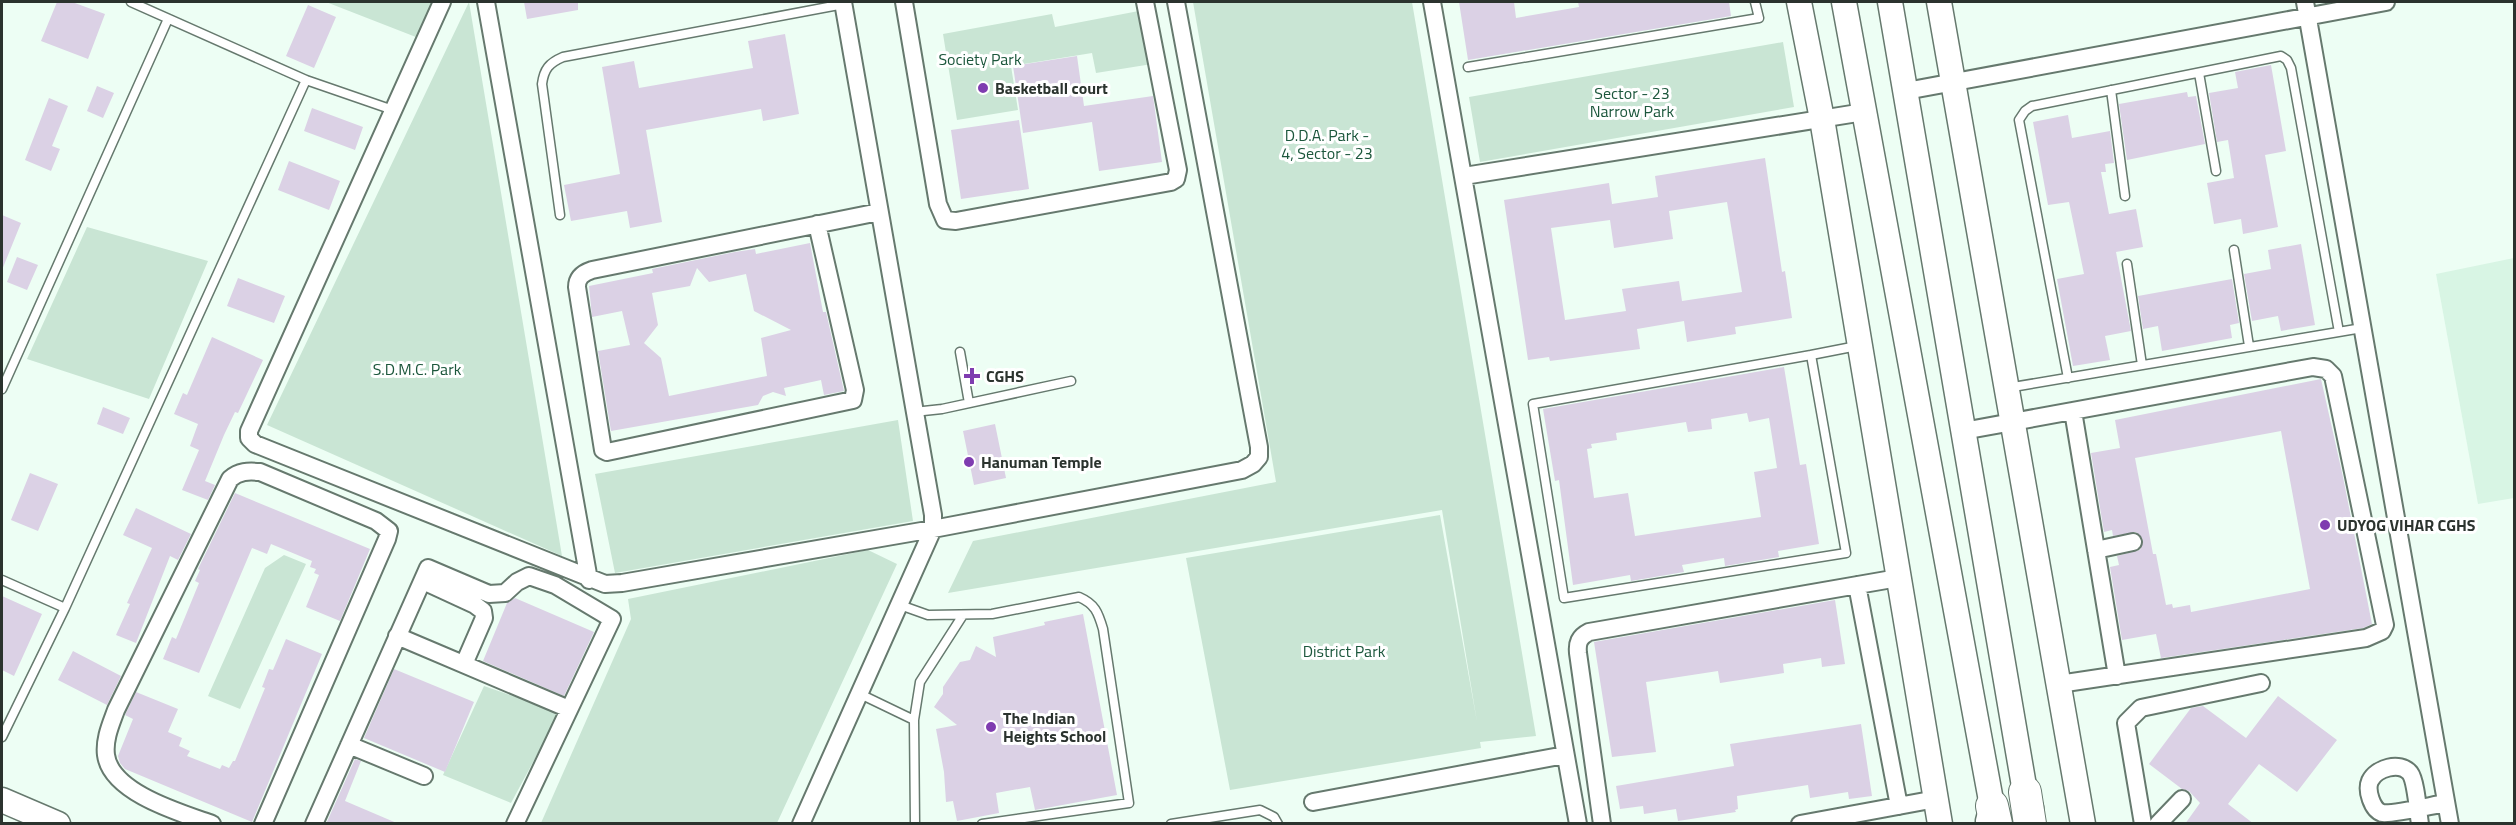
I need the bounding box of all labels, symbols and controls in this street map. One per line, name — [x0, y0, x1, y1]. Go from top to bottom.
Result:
park label: Society Park — [938, 47, 1022, 71]
place label: Basketball court — [995, 76, 1108, 100]
marker: Basketball court — [976, 81, 990, 95]
park label: Sector - 23 Narrow Park — [1590, 81, 1675, 123]
park label: D.D.A. Park - 4, Sector - 23 — [1281, 123, 1373, 165]
park label: S.D.M.C. Park — [373, 357, 462, 381]
place label: CGHS — [986, 364, 1024, 388]
marker: CGHS — [963, 367, 981, 385]
place label: Hanuman Temple — [981, 450, 1102, 474]
marker: Hanuman Temple — [962, 455, 976, 469]
place label: UDYOG VIHAR CGHS — [2337, 513, 2476, 537]
marker: UDYOG VIHAR CGHS — [2318, 518, 2332, 532]
park label: District Park — [1303, 639, 1386, 663]
place label: The Indian Heights School — [1003, 706, 1106, 748]
marker: The Indian Heights School — [984, 720, 998, 734]

